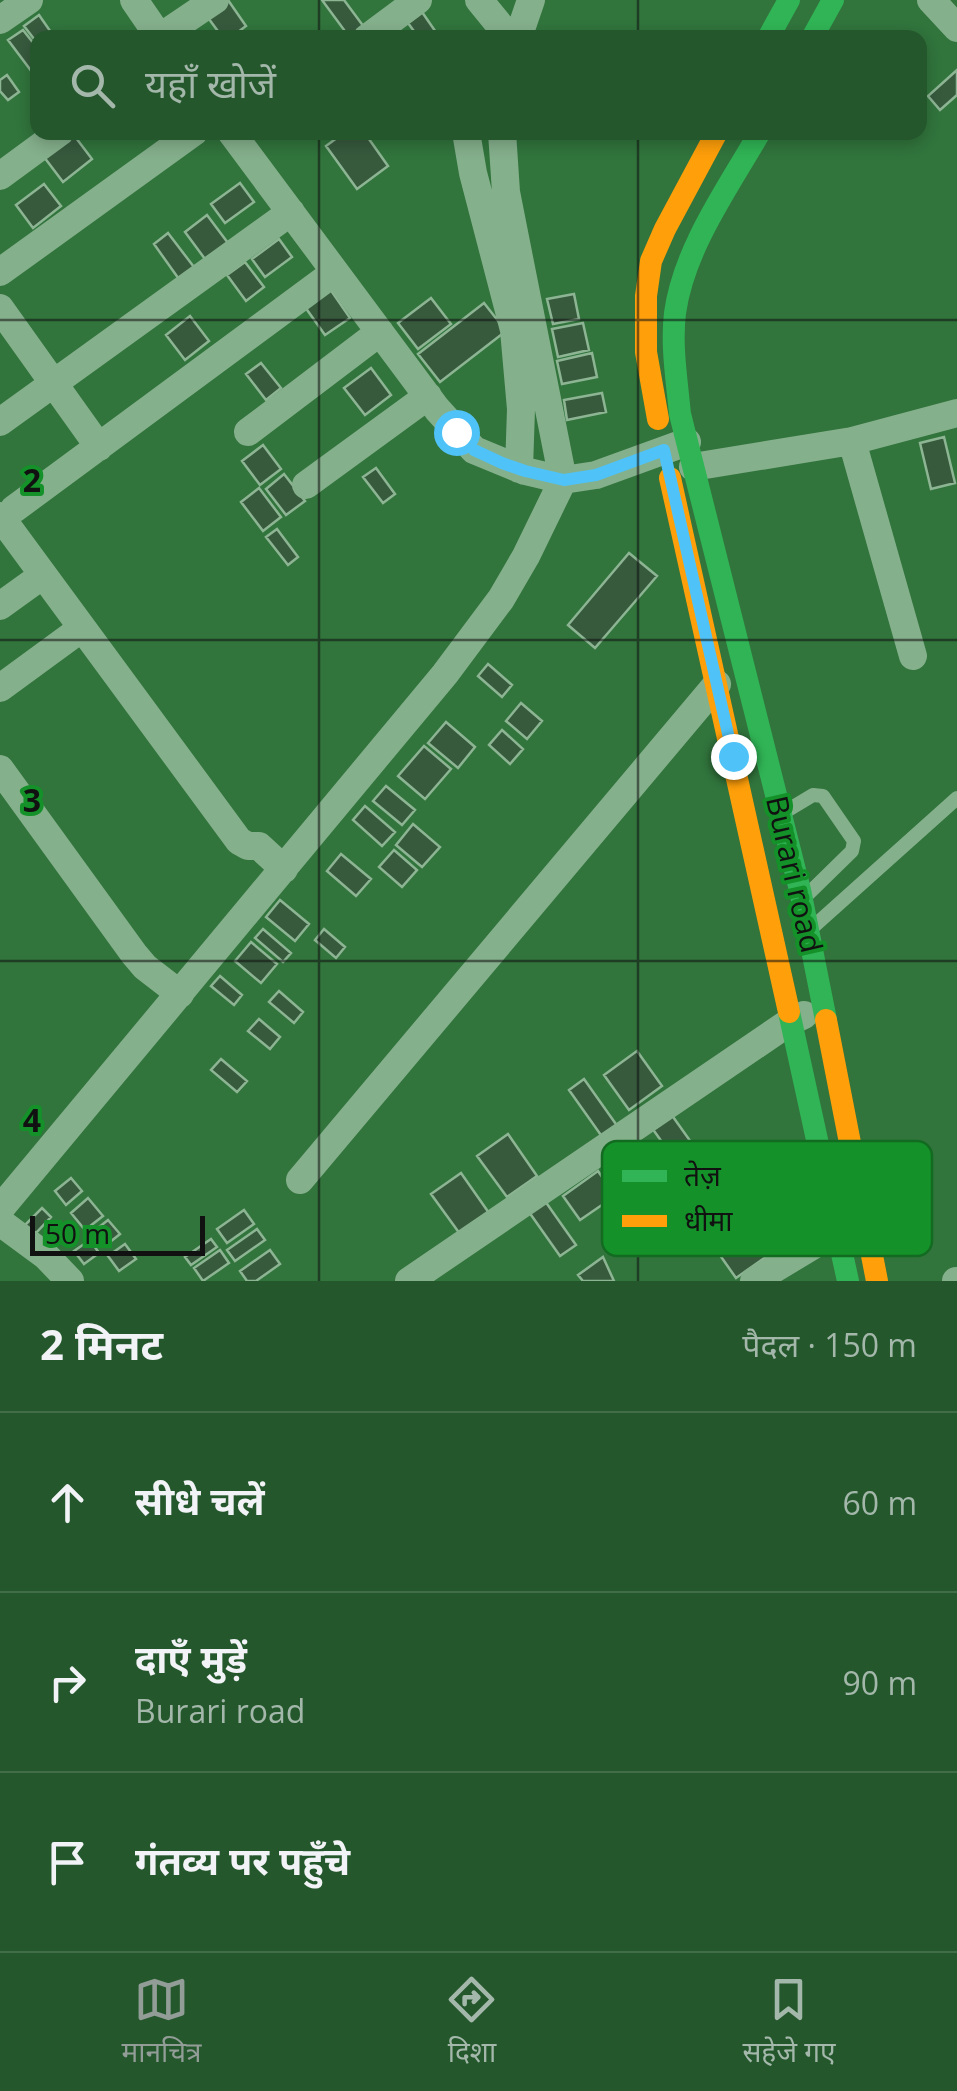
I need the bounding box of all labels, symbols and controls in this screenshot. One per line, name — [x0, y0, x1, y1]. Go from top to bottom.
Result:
search box — [30, 30, 927, 140]
text: यहाँ खोजें — [145, 57, 276, 109]
icon: search — [65, 58, 120, 113]
route start — [434, 410, 480, 456]
text: 2 — [23, 458, 41, 501]
route end — [711, 734, 757, 780]
text: 3 — [23, 778, 41, 821]
street label: Burari road — [757, 792, 833, 956]
text: 4 — [23, 1098, 41, 1141]
legend — [602, 1141, 932, 1256]
text: तेज़ — [684, 1156, 722, 1194]
text: धीमा — [684, 1201, 733, 1239]
scale bar — [30, 1211, 205, 1256]
text: 50 m — [45, 1214, 110, 1252]
text: 2 मिनट — [40, 1315, 163, 1372]
text: पैदल · 150 m — [742, 1323, 917, 1366]
text: सीधे चलें — [135, 1474, 265, 1526]
icon: ahead — [40, 1475, 95, 1530]
text: 60 m — [842, 1481, 917, 1524]
text: दाएँ मुड़ें — [135, 1632, 247, 1684]
icon: right — [40, 1655, 95, 1710]
text: 90 m — [842, 1661, 917, 1704]
text: Burari road — [135, 1689, 305, 1732]
text: गंतव्य पर पहुँचे — [135, 1834, 350, 1886]
icon: arrive — [40, 1835, 95, 1890]
tab: मानचित्र — [121, 1972, 202, 2073]
tab: दिशा — [444, 1972, 499, 2073]
tab: सहेजे गए — [742, 1972, 836, 2073]

